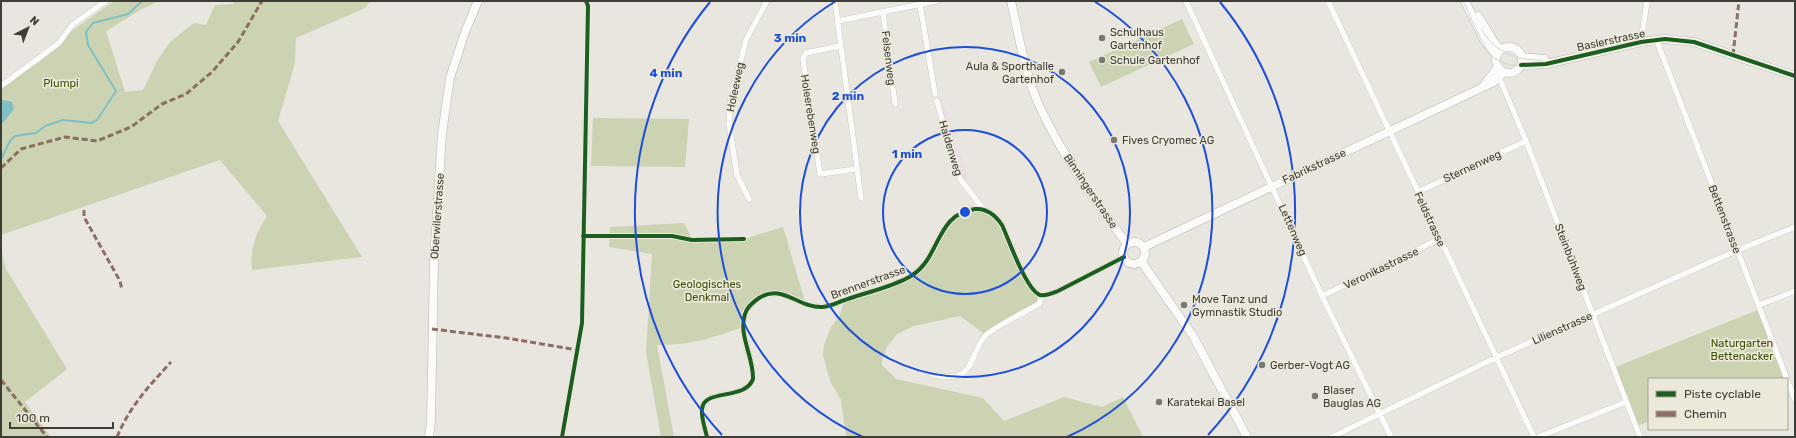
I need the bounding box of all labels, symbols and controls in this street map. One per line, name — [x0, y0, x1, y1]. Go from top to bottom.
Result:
north arrow — [8, 8, 48, 48]
text: N — [27, 13, 42, 28]
place label: Schulhaus Gartenhof — [1110, 26, 1164, 52]
street label: Baslerstrasse — [1576, 27, 1646, 54]
street label: Felsenweg — [879, 30, 898, 86]
text: 3 min — [774, 31, 807, 45]
marker: Schulhaus Gartenhof — [1097, 33, 1107, 43]
place label: Schule Gartenhof — [1110, 54, 1201, 67]
marker: Schule Gartenhof — [1097, 55, 1107, 65]
place label: Aula & Sporthalle Gartenhof — [966, 60, 1055, 86]
street label: Holeeweg — [724, 61, 747, 113]
text: 4 min — [650, 66, 683, 80]
marker: Aula & Sporthalle Gartenhof — [1057, 67, 1067, 77]
street label: Holeerebenweg — [798, 74, 823, 155]
park label: Plumpi — [43, 77, 79, 90]
text: 2 min — [832, 89, 865, 103]
street label: Haldenweg — [936, 119, 965, 177]
place label: Fives Cryomec AG — [1122, 134, 1214, 147]
marker: Fives Cryomec AG — [1109, 135, 1119, 145]
street label: Fabrikstrasse — [1280, 146, 1348, 187]
text: 1 min — [892, 147, 923, 161]
street label: Sternenweg — [1441, 147, 1503, 186]
street label: Binningerstrasse — [1061, 152, 1120, 231]
street label: Oberwilerstrasse — [428, 173, 447, 260]
street label: Bettenstrasse — [1705, 183, 1744, 255]
street label: Feldstrasse — [1411, 190, 1448, 249]
street label: Lettenweg — [1275, 202, 1310, 258]
centre of rings — [958, 205, 972, 219]
street label: Steinbühlweg — [1552, 222, 1589, 292]
street label: Veronikastrasse — [1342, 245, 1421, 292]
street label: Brennerstrasse — [829, 263, 907, 302]
park label: Geologisches Denkmal — [673, 278, 742, 304]
place label: Move Tanz und Gymnastik Studio — [1192, 293, 1282, 319]
marker: Move Tanz und Gymnastik Studio — [1179, 300, 1189, 310]
street label: Lilienstrasse — [1530, 309, 1594, 348]
park label: Naturgarten Bettenacker — [1711, 337, 1774, 363]
place label: Gerber-Vogt AG — [1270, 359, 1350, 372]
marker: Gerber-Vogt AG — [1257, 360, 1267, 370]
legend — [1648, 378, 1788, 430]
place label: Blaser Bauglas AG — [1323, 384, 1381, 410]
text: Piste cyclable — [1684, 387, 1761, 401]
marker: Blaser Bauglas AG — [1310, 391, 1320, 401]
place label: Karatekai Basel — [1167, 396, 1245, 409]
marker: Karatekai Basel — [1154, 397, 1164, 407]
scale bar — [10, 404, 113, 430]
text: Chemin — [1684, 407, 1727, 421]
text: 100 m — [16, 411, 50, 425]

